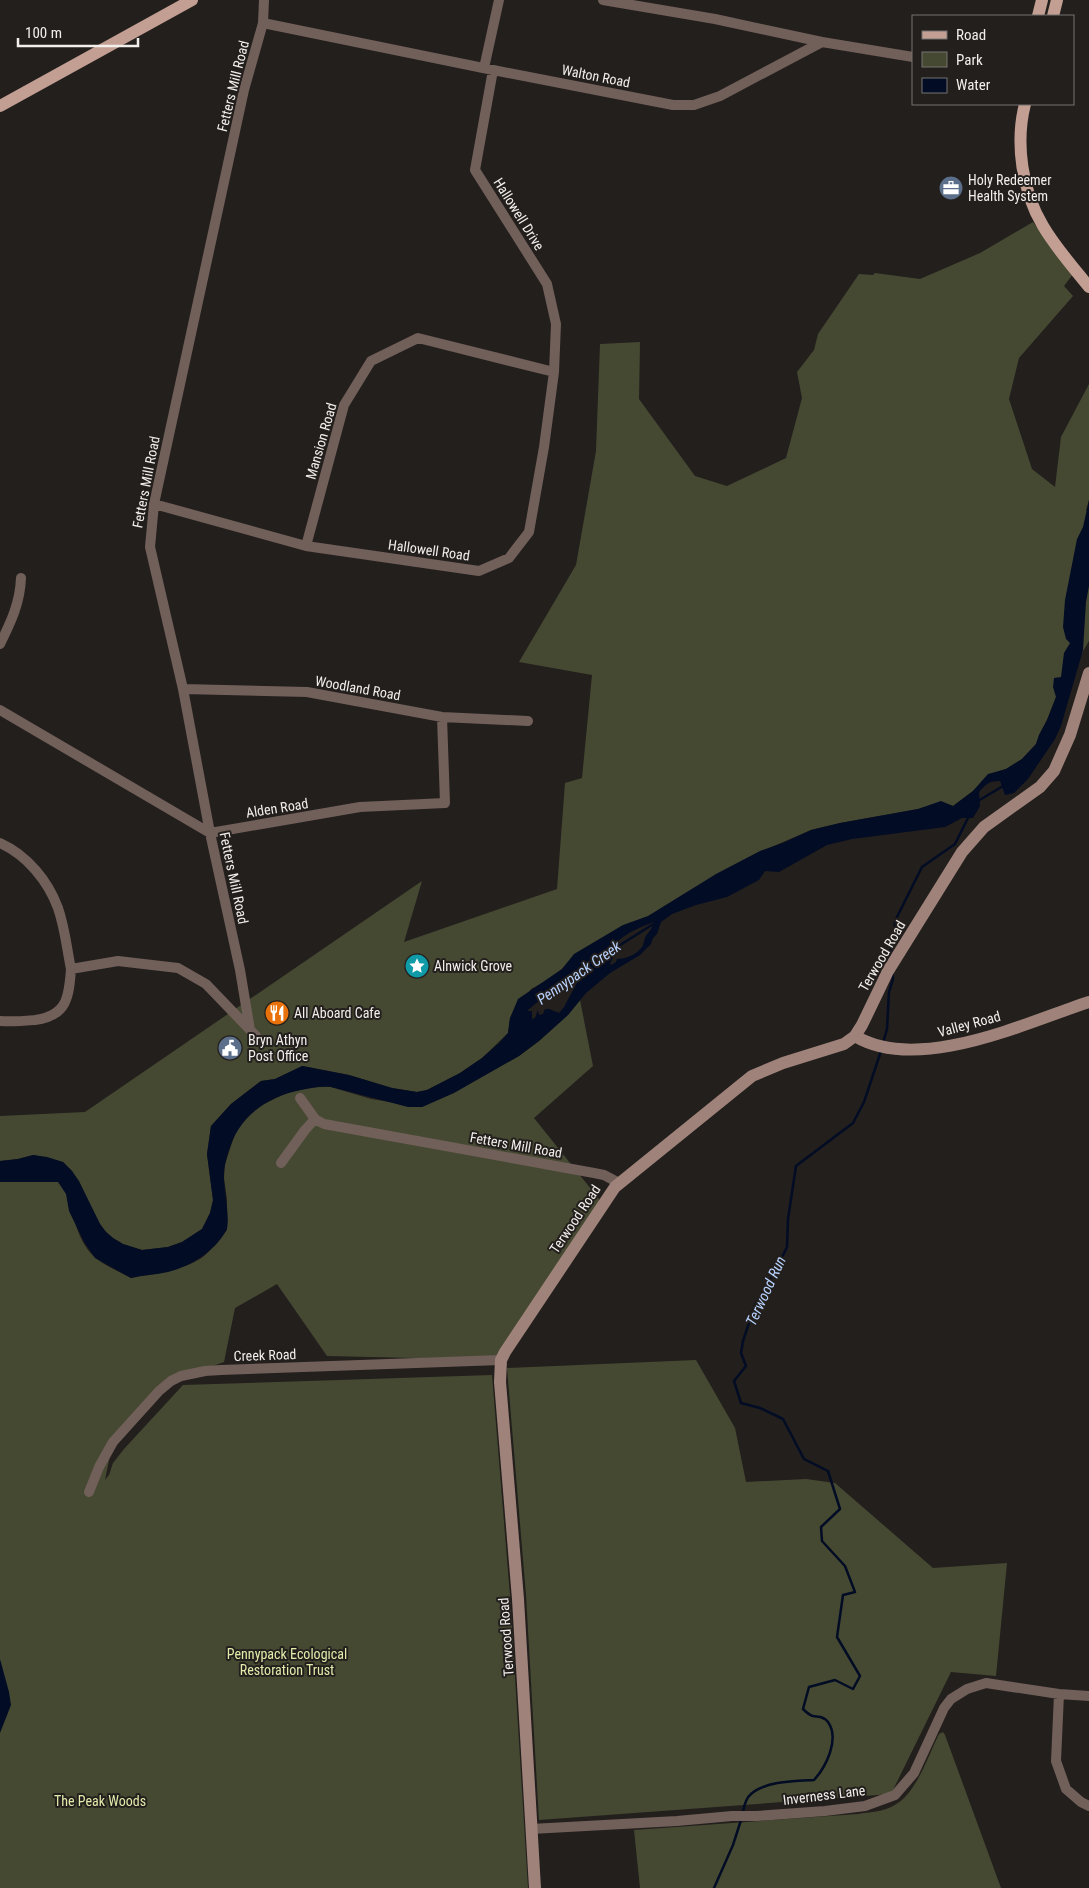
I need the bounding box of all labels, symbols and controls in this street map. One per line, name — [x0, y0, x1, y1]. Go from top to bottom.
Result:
scale bar — [18, 15, 138, 47]
legend — [912, 15, 1074, 105]
text: 100 m — [25, 24, 62, 42]
text: Road — [956, 26, 986, 44]
street label: Fetters Mill Road — [214, 39, 252, 133]
text: Park — [956, 51, 983, 69]
street label: Walton Road — [560, 62, 632, 90]
text: Water — [956, 76, 991, 94]
place label: Holy Redeemer Health System — [968, 172, 1051, 204]
street label: Hallowell Drive — [490, 175, 548, 253]
office icon: Holy Redeemer Health System — [938, 175, 964, 201]
street label: Mansion Road — [302, 401, 340, 481]
street label: Fetters Mill Road — [129, 435, 163, 529]
street label: Hallowell Road — [387, 536, 471, 564]
street label: Woodland Road — [314, 673, 402, 703]
street label: Alden Road — [245, 795, 309, 821]
street label: Fetters Mill Road — [216, 831, 252, 925]
street label: Terwood Road — [855, 918, 909, 994]
water label: Pennypack Creek — [533, 937, 625, 1009]
place icon: Alnwick Grove — [404, 953, 430, 979]
place label: Alnwick Grove — [434, 958, 513, 974]
restaurant icon: All Aboard Cafe — [264, 1000, 290, 1026]
place label: All Aboard Cafe — [294, 1005, 381, 1021]
street label: Valley Road — [936, 1008, 1002, 1040]
place label: Bryn Athyn Post Office — [248, 1032, 309, 1064]
public building icon: Bryn Athyn Post Office — [217, 1035, 243, 1061]
street label: Fetters Mill Road — [469, 1129, 563, 1161]
street label: Terwood Road — [546, 1182, 604, 1256]
water label: Terwood Run — [742, 1253, 790, 1329]
street label: Creek Road — [233, 1346, 297, 1364]
street label: Terwood Road — [495, 1597, 517, 1677]
park label: Pennypack Ecological Restoration Trust — [227, 1646, 347, 1678]
street label: Inverness Lane — [782, 1782, 867, 1808]
park label: The Peak Woods — [54, 1793, 146, 1809]

